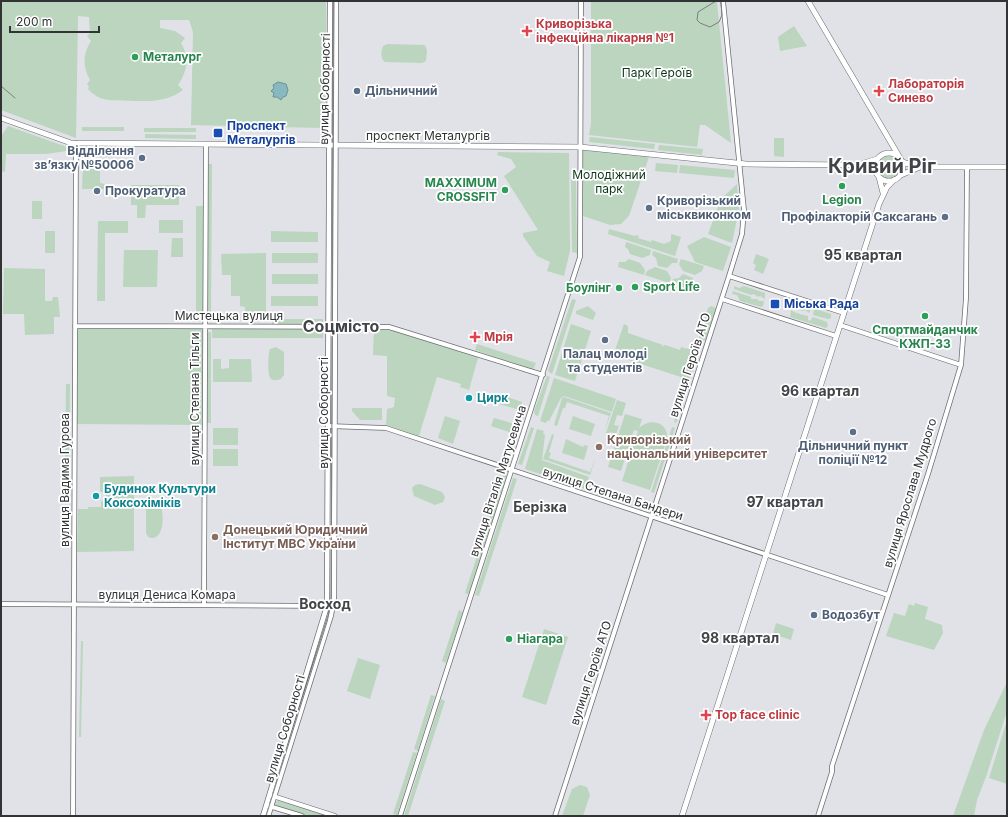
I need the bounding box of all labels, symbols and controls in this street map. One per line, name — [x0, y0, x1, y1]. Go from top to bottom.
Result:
scale bar — [10, 8, 99, 34]
text: 200 m — [16, 14, 52, 29]
place label: Криворізька інфекційна лікарня №1 — [536, 16, 674, 45]
marker: Криворізька інфекційна лікарня №1 — [521, 25, 533, 37]
street label: вулиця Соборності — [316, 33, 333, 145]
place label: Металург — [143, 49, 202, 64]
marker: Металург — [130, 52, 140, 62]
park label: Парк Героїв — [622, 65, 692, 80]
place label: Лабораторія Синево — [888, 76, 964, 105]
place label: Дільничний — [365, 83, 438, 98]
marker: Лабораторія Синево — [873, 85, 885, 97]
marker: Дільничний — [352, 86, 362, 96]
place label: Проспект Металургів — [227, 118, 296, 147]
marker: Проспект Металургів — [212, 127, 224, 139]
street label: проспект Металургів — [366, 128, 490, 143]
place label: Відділення зв’язку №50006 — [34, 143, 134, 172]
marker: Відділення зв’язку №50006 — [137, 153, 147, 163]
district label: Кривий Ріг — [828, 154, 936, 178]
park label: Молодіжний парк — [572, 167, 646, 196]
place label: MAXXIMUM CROSSFIT — [425, 175, 497, 204]
marker: Legion — [837, 181, 847, 191]
place label: Прокуратура — [105, 183, 186, 198]
marker: MAXXIMUM CROSSFIT — [500, 185, 510, 195]
marker: Прокуратура — [92, 186, 102, 196]
place label: Legion — [822, 192, 862, 207]
place label: Криворізький міськвиконком — [657, 193, 751, 222]
marker: Криворізький міськвиконком — [644, 203, 654, 213]
place label: Профілакторій Саксагань — [781, 209, 937, 224]
marker: Профілакторій Саксагань — [940, 212, 950, 222]
district label: 95 квартал — [824, 246, 902, 263]
place label: Sport Life — [643, 279, 700, 294]
place label: Боулінг — [566, 280, 612, 295]
marker: Sport Life — [630, 282, 640, 292]
marker: Боулінг — [614, 283, 624, 293]
place label: Міська Рада — [784, 296, 859, 311]
marker: Міська Рада — [769, 298, 781, 310]
street label: Мистецька вулиця — [175, 308, 283, 323]
street label: вулиця Героїв АТО — [666, 311, 714, 419]
marker: Спортмайданчик КЖП-33 — [920, 311, 930, 321]
district label: Соцмісто — [303, 316, 379, 336]
place label: Спортмайданчик КЖП-33 — [872, 322, 978, 351]
place label: Мрія — [484, 329, 513, 344]
marker: Мрія — [469, 331, 481, 343]
street label: вулиця Степана Тільги — [187, 332, 202, 466]
marker: Палац молоді та студентів — [600, 335, 610, 345]
place label: Палац молоді та студентів — [563, 346, 647, 375]
street label: вулиця Соборності — [316, 357, 331, 469]
district label: 96 квартал — [781, 382, 859, 399]
place label: Цирк — [477, 390, 508, 405]
marker: Цирк — [464, 393, 474, 403]
street label: вулиця Віталія Матусевича — [466, 403, 529, 558]
street label: вулиця Вадима Гурова — [57, 413, 72, 547]
street label: вулиця Ярослава Мудрого — [880, 416, 939, 569]
marker: Дільничний пункт поліції №12 — [848, 427, 858, 437]
place label: Криворізький національний університет — [607, 432, 767, 461]
place label: Дільничний пункт поліції №12 — [798, 438, 908, 467]
marker: Криворізький національний університет — [594, 442, 604, 452]
street label: вулиця Степана Бандери — [541, 464, 685, 523]
place label: Будинок Культури Коксохіміків — [104, 481, 216, 510]
marker: Будинок Культури Коксохіміків — [91, 491, 101, 501]
district label: 97 квартал — [747, 493, 824, 510]
district label: Берізка — [513, 498, 567, 515]
place label: Донецький Юридичний Інститут МВС України — [223, 522, 368, 551]
marker: Донецький Юридичний Інститут МВС України — [210, 532, 220, 542]
street label: вулиця Дениса Комара — [98, 587, 236, 602]
district label: Восход — [299, 595, 351, 612]
place label: Водозбут — [822, 607, 880, 622]
marker: Водозбут — [809, 610, 819, 620]
street label: вулиця Героїв АТО — [567, 619, 615, 727]
district label: 98 квартал — [701, 629, 779, 646]
place label: Ніагара — [517, 631, 563, 646]
marker: Ніагара — [504, 634, 514, 644]
street label: вулиця Соборності — [261, 673, 308, 784]
place label: Top face clinic — [715, 707, 800, 722]
marker: Top face clinic — [700, 709, 712, 721]

